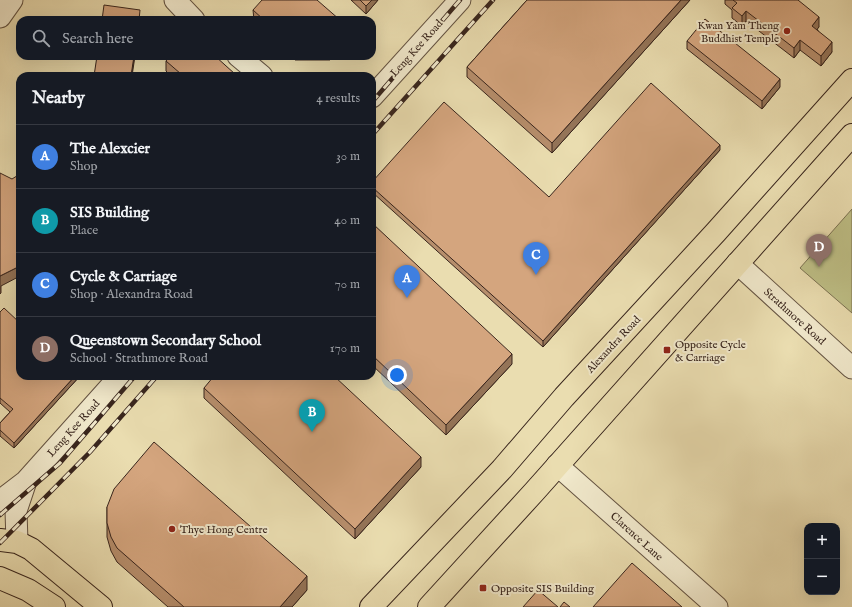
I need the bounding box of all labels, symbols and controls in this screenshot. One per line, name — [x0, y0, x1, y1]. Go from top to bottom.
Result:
search box — [16, 16, 376, 60]
street label: Leng Kee Road — [387, 17, 446, 80]
place label: Kwan Yam Theng Buddhist Temple — [698, 19, 780, 46]
marker: Kwan Yam Theng Buddhist Temple — [782, 26, 792, 36]
icon: search — [30, 27, 52, 49]
text: Search here — [62, 29, 133, 48]
text: Nearby — [32, 88, 85, 109]
text: 4 results — [316, 90, 360, 107]
text: The Alexcier — [70, 139, 150, 158]
text: A — [41, 148, 49, 165]
text: 30 m — [336, 148, 360, 165]
text: Shop — [70, 158, 98, 175]
text: SIS Building — [70, 203, 149, 222]
text: B — [41, 212, 49, 229]
text: 40 m — [334, 212, 360, 229]
text: Place — [70, 222, 98, 239]
pin: D — [806, 234, 832, 267]
pin: C — [523, 242, 549, 275]
pin: A — [394, 265, 420, 298]
text: Cycle & Carriage — [70, 267, 177, 286]
text: C — [40, 276, 50, 293]
text: 70 m — [335, 276, 360, 293]
street label: Strathmore Road — [760, 285, 828, 348]
text: Shop · Alexandra Road — [70, 286, 193, 303]
street label: Alexandra Road — [583, 313, 644, 377]
text: Queenstown Secondary School — [70, 331, 261, 350]
place label: Opposite Cycle & Carriage — [675, 338, 746, 365]
text: D — [40, 340, 50, 357]
text: 170 m — [330, 340, 360, 357]
marker: Opposite Cycle & Carriage — [662, 345, 672, 355]
text: School · Strathmore Road — [70, 350, 208, 367]
your location — [387, 365, 407, 385]
street label: Leng Kee Road — [44, 397, 103, 460]
pin: B — [299, 399, 325, 432]
street label: Clarence Lane — [607, 509, 666, 564]
place label: Thye Hong Centre — [180, 523, 268, 537]
map controls — [804, 523, 840, 595]
button: + — [804, 523, 840, 559]
marker: Thye Hong Centre — [167, 524, 177, 534]
button: − — [804, 559, 840, 595]
place label: Opposite SIS Building — [491, 582, 595, 596]
marker: Opposite SIS Building — [478, 583, 488, 593]

